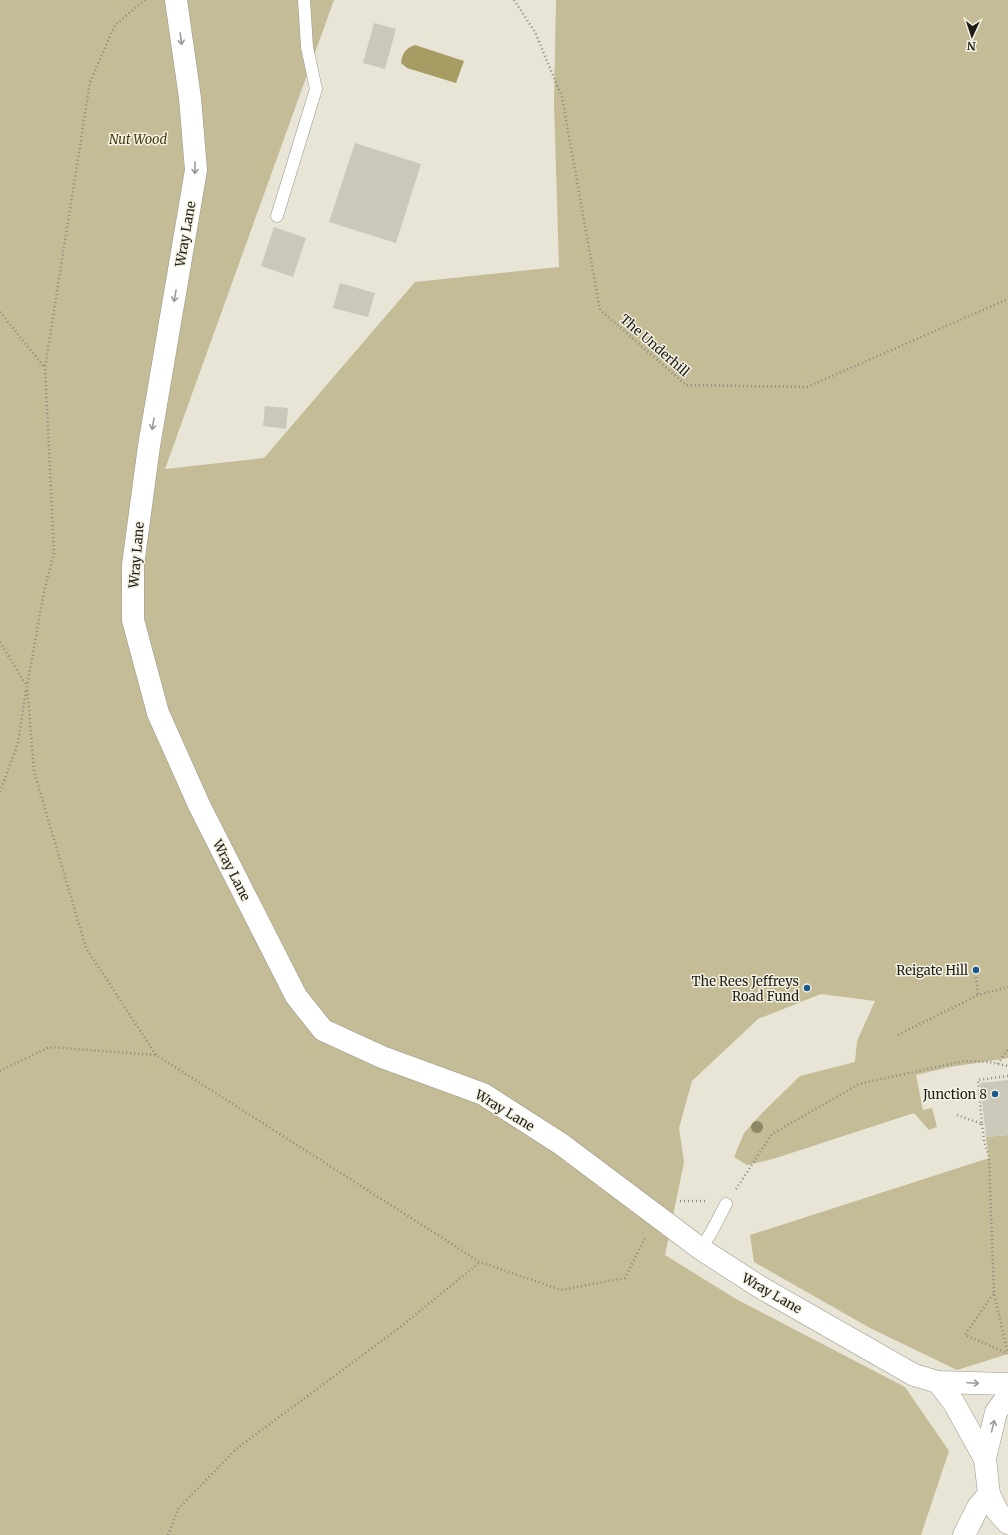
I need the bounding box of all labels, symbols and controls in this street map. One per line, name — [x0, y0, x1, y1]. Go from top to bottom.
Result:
north arrow — [952, 16, 992, 56]
one-way arrow — [177, 32, 185, 45]
text: N — [966, 39, 976, 53]
park label: Nut Wood — [109, 131, 168, 148]
one-way arrow — [191, 161, 199, 174]
street label: Wray Lane — [171, 200, 200, 269]
one-way arrow — [171, 289, 179, 302]
street label: The Underhill — [616, 311, 693, 380]
one-way arrow — [149, 417, 157, 430]
street label: Wray Lane — [125, 521, 148, 590]
street label: Wray Lane — [208, 836, 254, 904]
place label: Reigate Hill — [896, 962, 968, 979]
marker: Reigate Hill — [971, 965, 981, 975]
place label: The Rees Jeffreys Road Fund — [692, 973, 799, 1005]
marker: The Rees Jeffreys Road Fund — [802, 983, 812, 993]
street label: Wray Lane — [471, 1086, 538, 1135]
place label: Junction 8 — [922, 1086, 987, 1103]
marker: Junction 8 — [990, 1089, 1000, 1099]
street label: Wray Lane — [738, 1269, 805, 1318]
one-way arrow — [966, 1380, 979, 1387]
one-way arrow — [990, 1420, 997, 1433]

